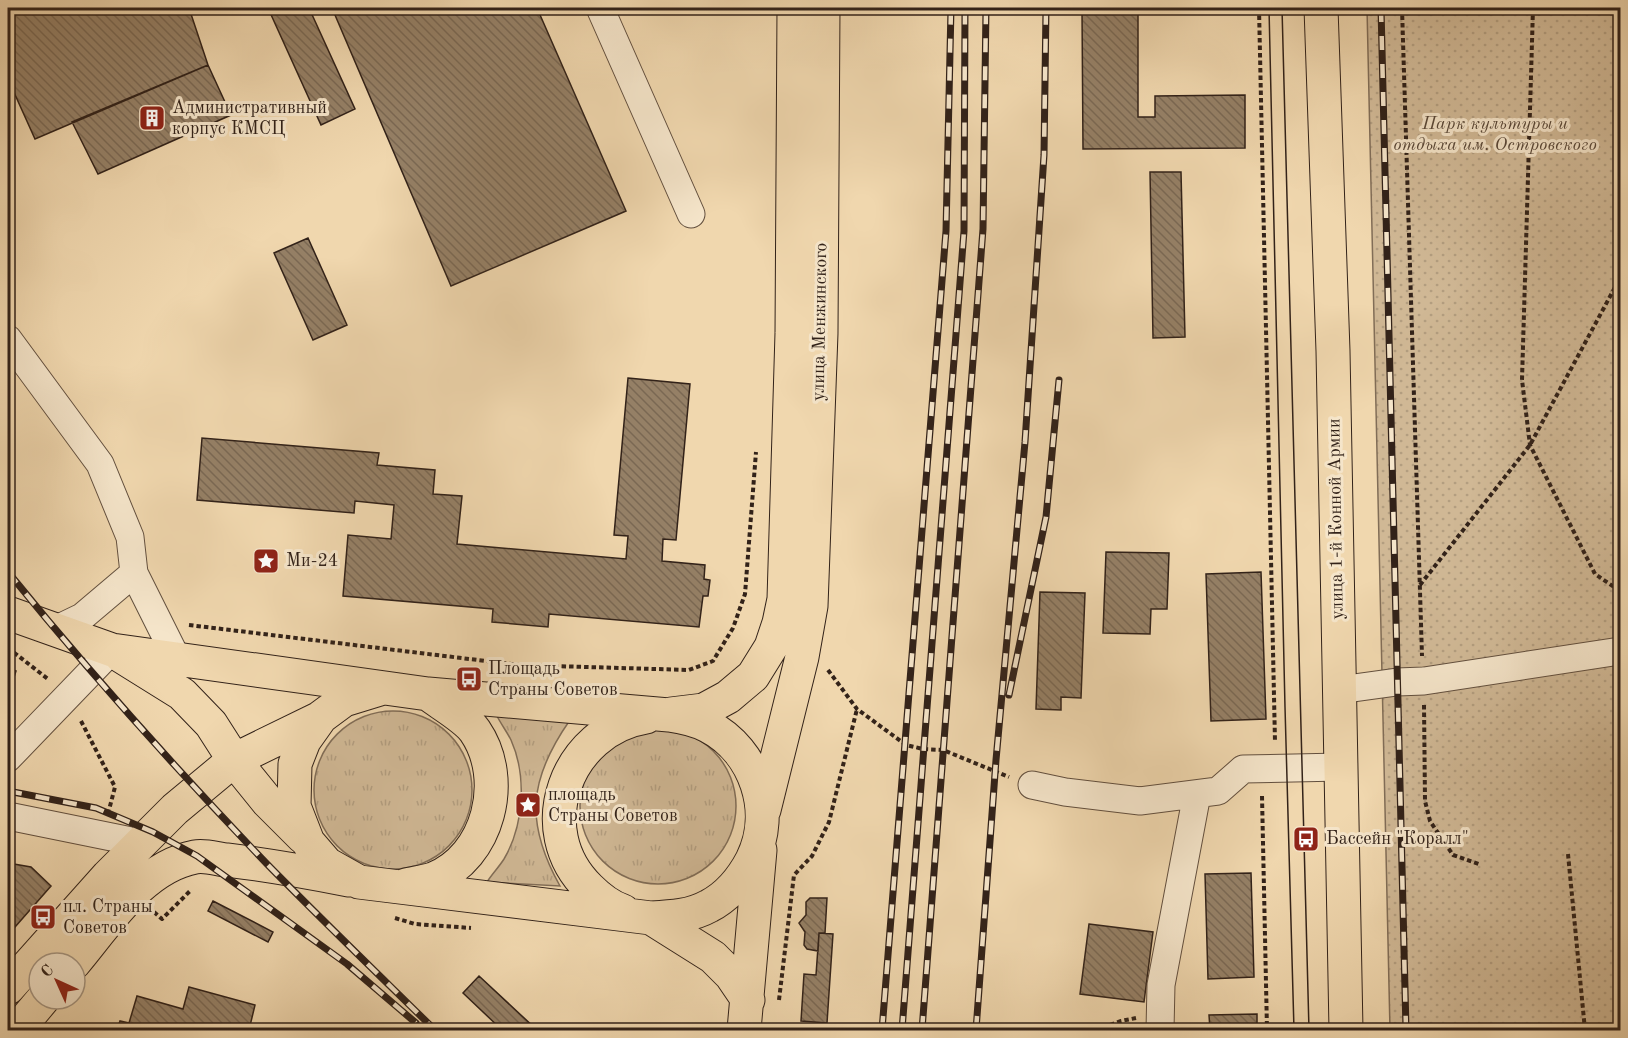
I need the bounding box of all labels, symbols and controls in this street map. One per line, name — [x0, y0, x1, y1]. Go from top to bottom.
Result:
place label: Административный корпус КМСЦ — [172, 99, 327, 138]
building icon: Административный корпус КМСЦ — [137, 103, 167, 133]
park label: Парк культуры и отдыха им. Островского — [1393, 115, 1597, 154]
street label: улица Менжинского — [810, 243, 830, 401]
street label: улица 1-й Конной Армии — [1325, 418, 1347, 620]
place icon: Ми-24 — [251, 546, 281, 576]
place label: Ми-24 — [286, 552, 338, 570]
place label: Площадь Страны Советов — [488, 660, 618, 699]
bus stop icon: Площадь Страны Советов — [454, 664, 484, 694]
place label: площадь Страны Советов — [548, 786, 678, 825]
place icon: площадь Страны Советов — [513, 790, 543, 820]
bus stop icon: Бассейн "Коралл" — [1291, 824, 1321, 854]
place label: Бассейн "Коралл" — [1326, 830, 1469, 848]
place label: пл. Страны Советов — [63, 898, 153, 937]
bus stop icon: пл. Страны Советов — [28, 902, 58, 932]
north arrow — [27, 951, 87, 1011]
text: С — [38, 962, 57, 981]

